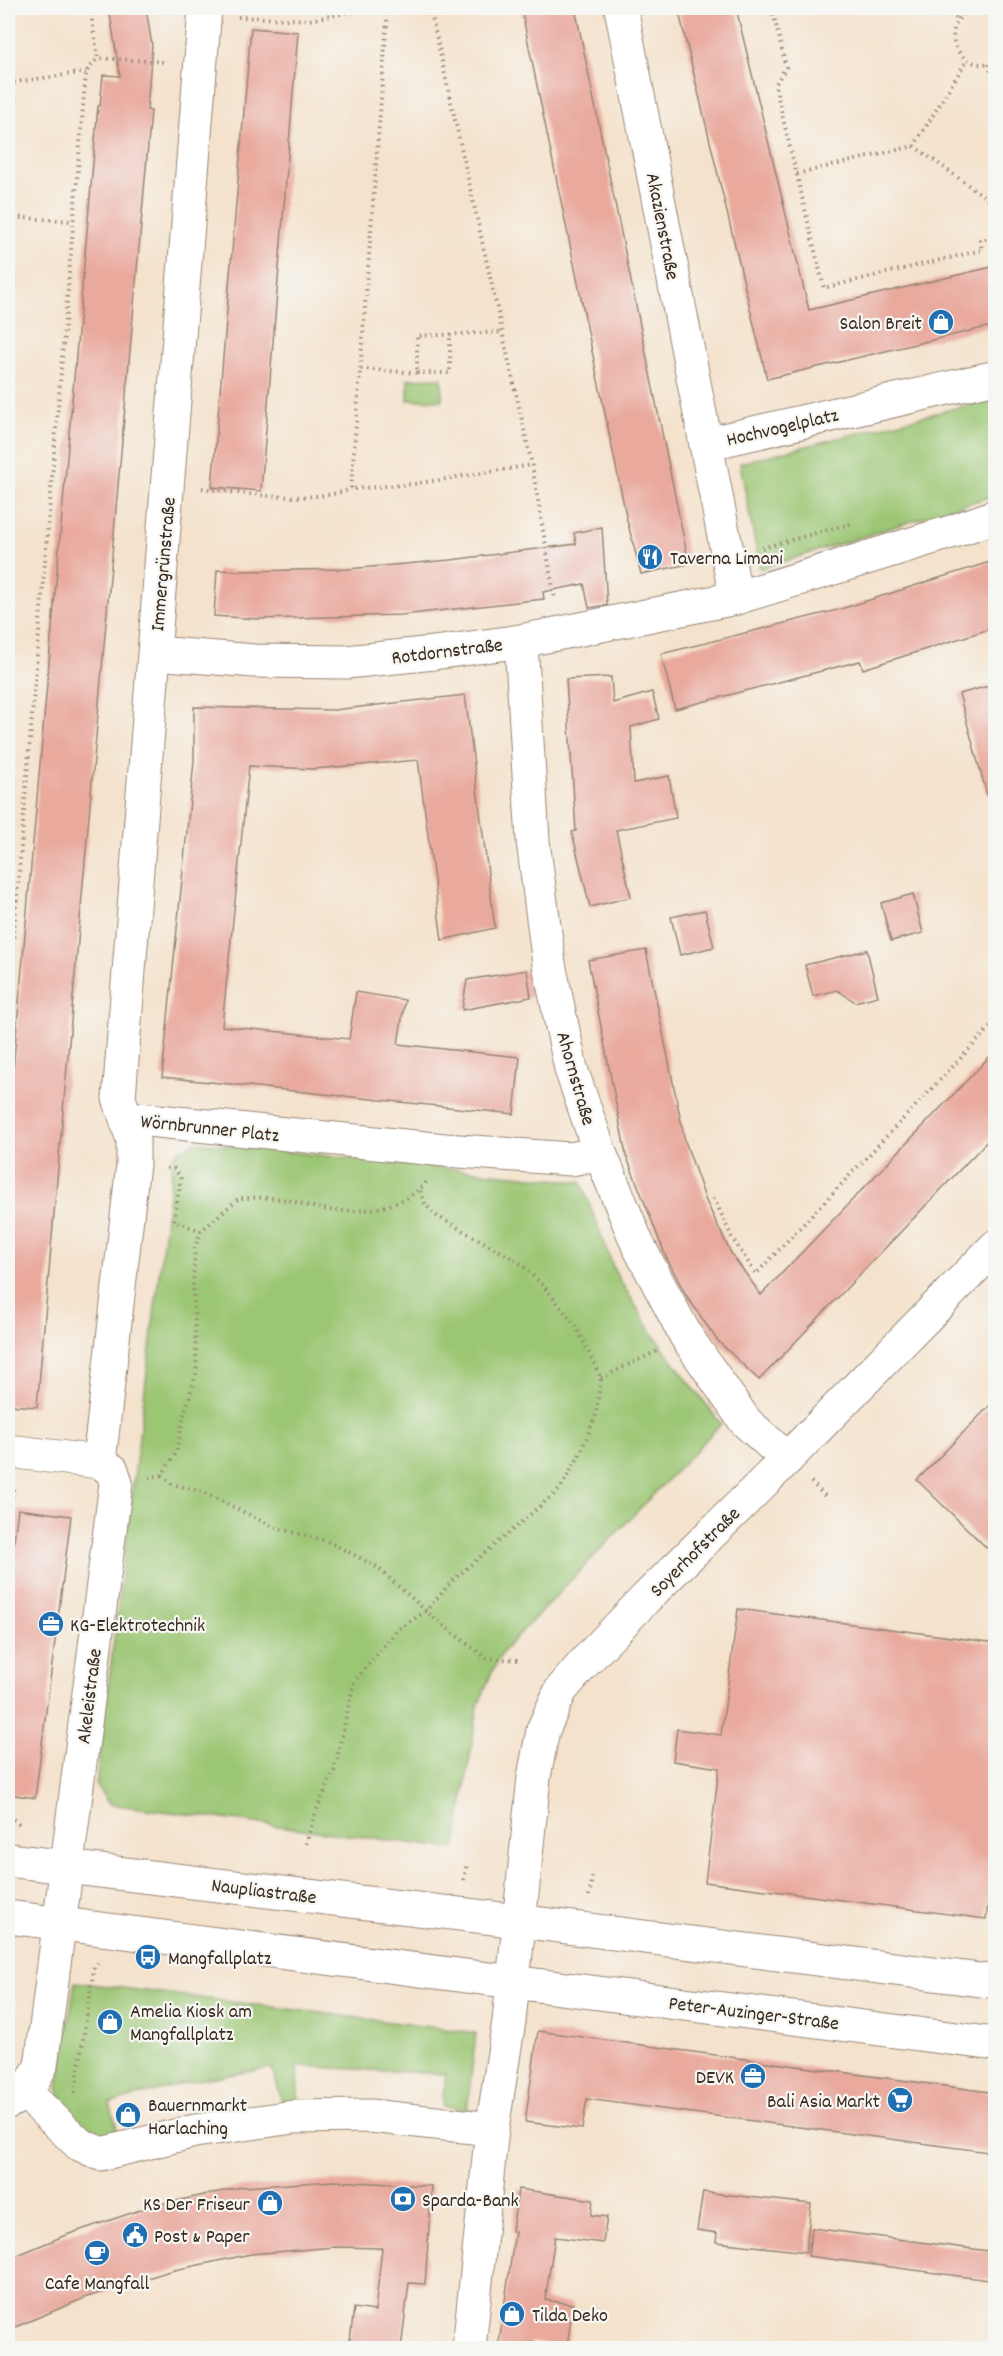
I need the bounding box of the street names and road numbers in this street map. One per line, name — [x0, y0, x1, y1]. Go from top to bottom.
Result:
street label: Akazienstraße — [637, 171, 685, 283]
street label: Hochvogelplatz — [724, 402, 842, 455]
street label: Immergrünstraße — [145, 496, 185, 633]
street label: Rotdornstraße — [390, 632, 505, 674]
street label: Ahornstraße — [547, 1029, 601, 1129]
street label: Wörnbrunner Platz — [139, 1109, 281, 1151]
street label: Soyerhofstraße — [644, 1501, 748, 1605]
street label: Akeleistraße — [71, 1647, 111, 1746]
street label: Naupliastraße — [209, 1873, 318, 1913]
street label: Peter-Auzinger-Straße — [667, 1991, 841, 2039]

